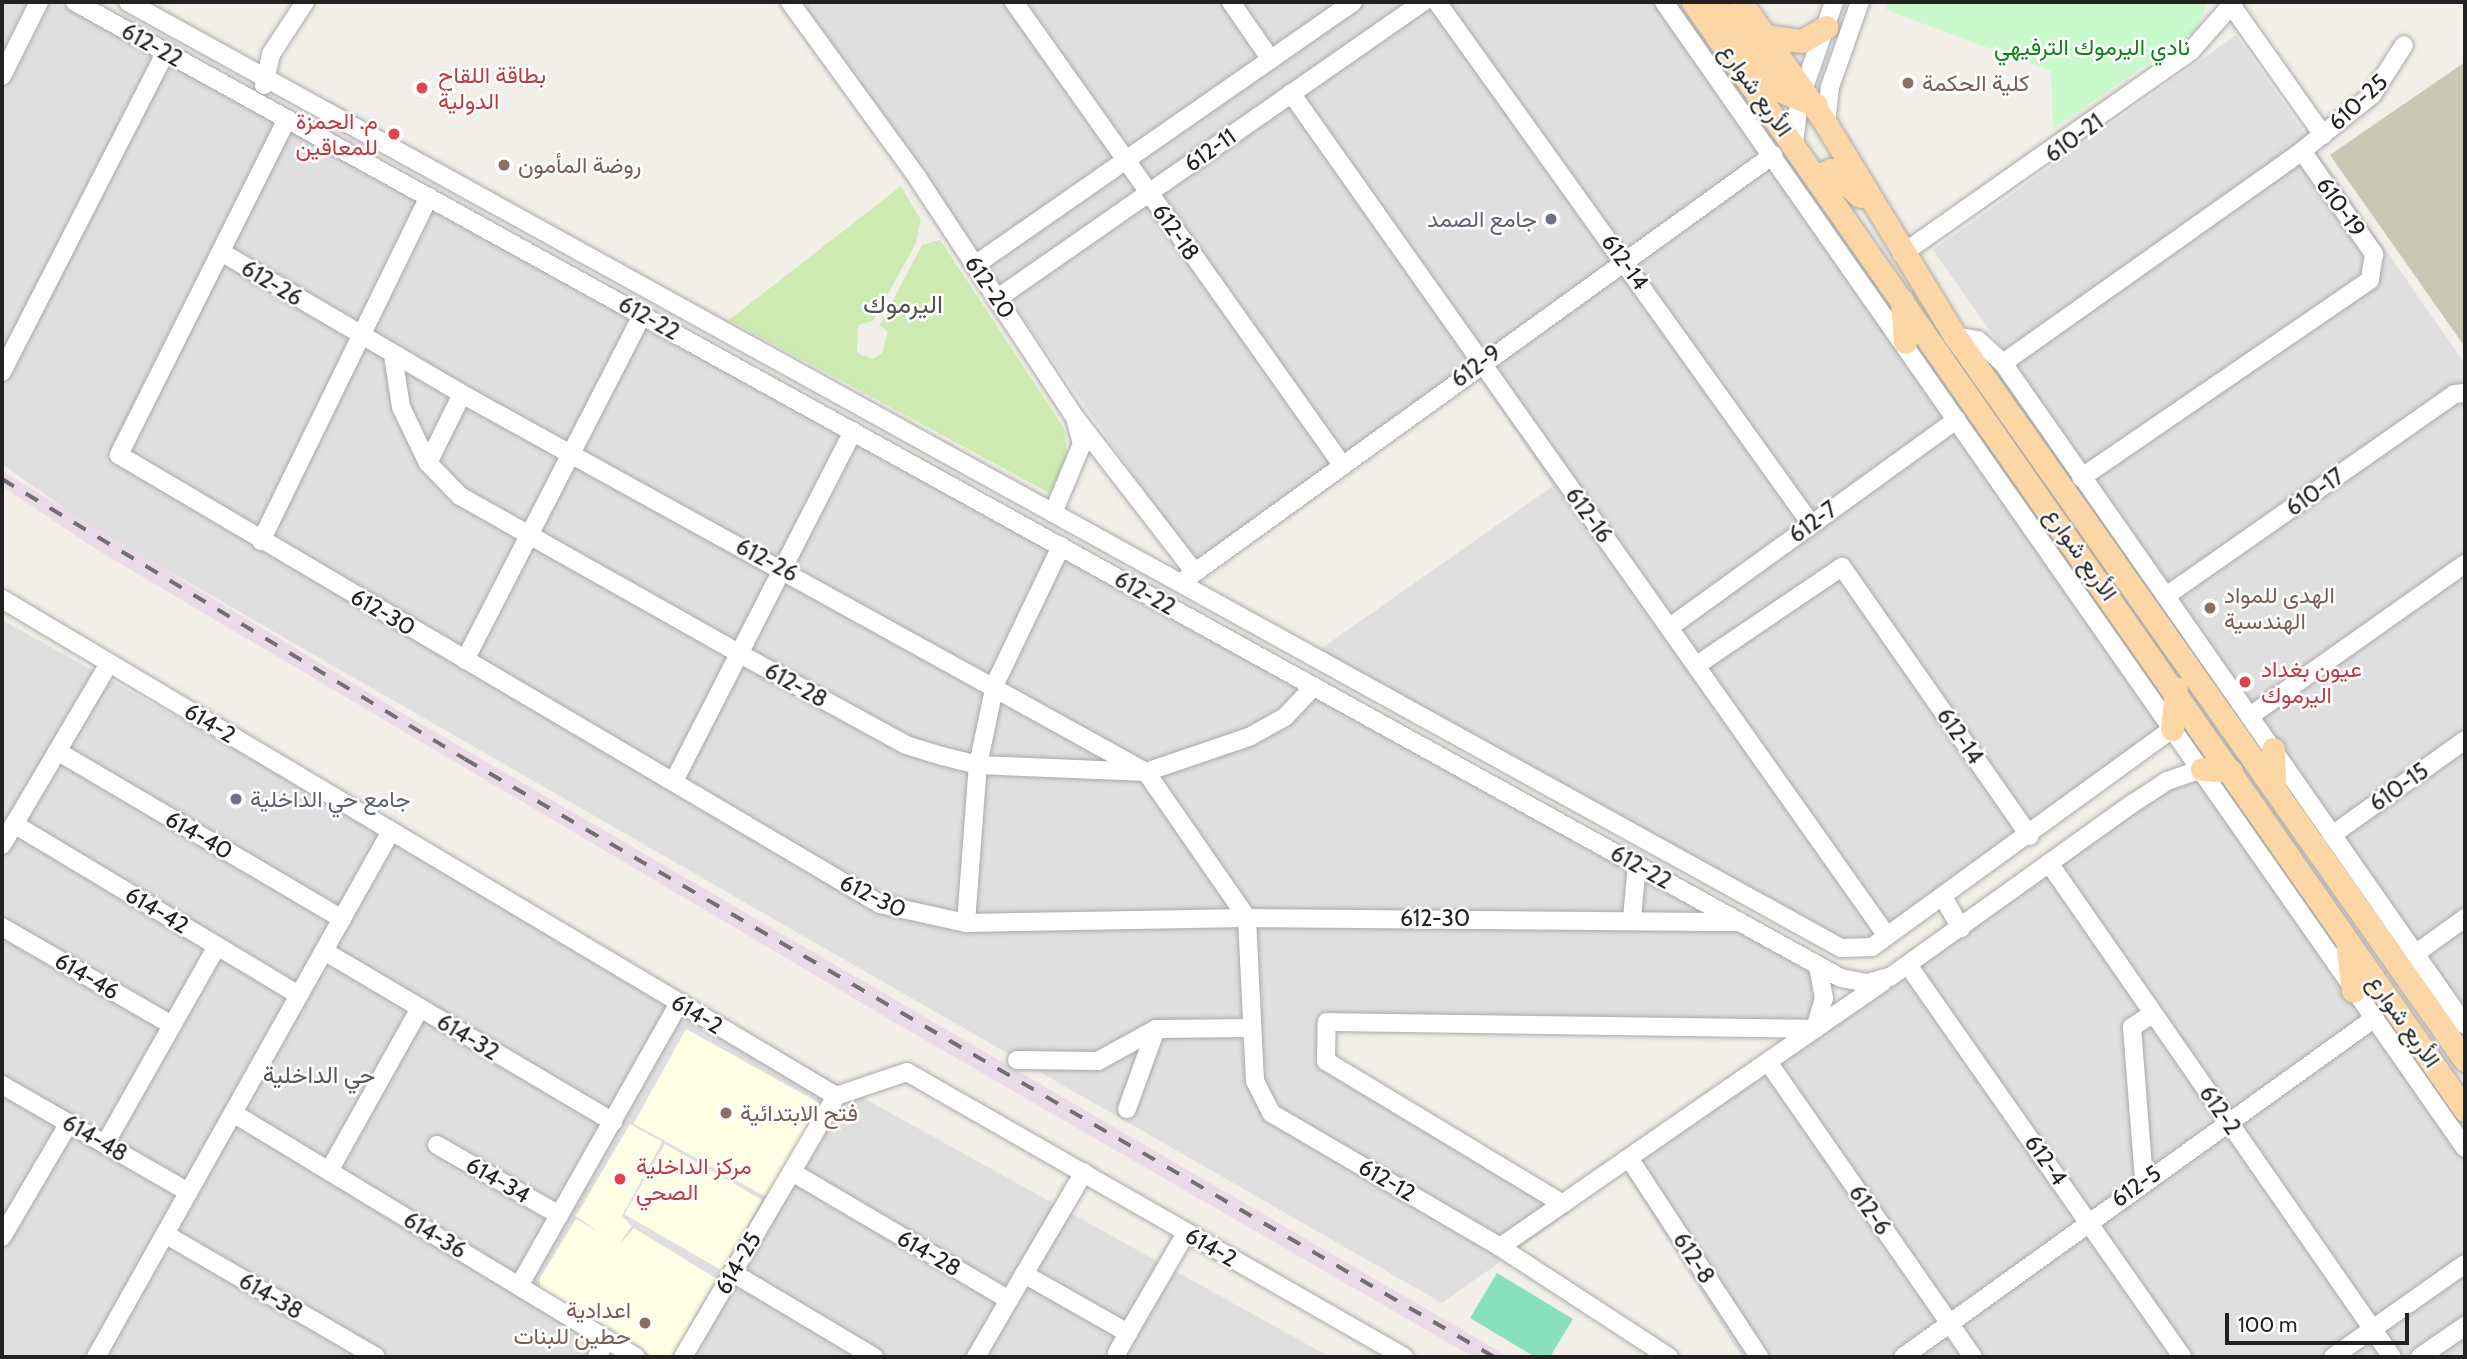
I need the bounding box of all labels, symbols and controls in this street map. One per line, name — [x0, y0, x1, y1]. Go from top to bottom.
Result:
street label: 612-22 — [117, 17, 187, 73]
park label: نادي اليرموك الترفيهي — [1994, 33, 2190, 61]
street label: الأربع شوارع — [1714, 38, 1798, 142]
place label: بطاقة اللقاح الدولية — [438, 61, 546, 115]
street label: 610-25 — [2323, 68, 2393, 136]
place label: كلية الحكمة — [1922, 69, 2029, 97]
marker: كلية الحكمة — [1900, 75, 1916, 91]
marker: بطاقة اللقاح الدولية — [412, 78, 432, 98]
place label: م. الحمزة للمعاقين — [295, 107, 378, 161]
street label: 610-21 — [2039, 108, 2109, 168]
street label: 612-11 — [1179, 122, 1241, 178]
marker: م. الحمزة للمعاقين — [384, 124, 404, 144]
place label: روضة المأمون — [518, 151, 641, 179]
marker: روضة المأمون — [496, 157, 512, 173]
street label: 610-19 — [2311, 172, 2371, 242]
street label: 612-18 — [1147, 198, 1205, 266]
place label: جامع الصمد — [1427, 205, 1537, 233]
marker: جامع الصمد — [1543, 211, 1559, 227]
street label: 612-14 — [1596, 229, 1654, 295]
street label: 612-20 — [959, 250, 1021, 324]
street label: 612-26 — [236, 254, 308, 312]
district label: اليرموك — [863, 289, 943, 321]
street label: 612-22 — [614, 290, 684, 346]
street label: 612-9 — [1446, 339, 1506, 393]
street label: 610-17 — [2281, 462, 2349, 522]
street label: 612-16 — [1560, 482, 1618, 548]
street label: 612-7 — [1783, 495, 1843, 549]
street label: الأربع شوارع — [2039, 502, 2123, 606]
street label: 612-26 — [731, 532, 803, 588]
street label: 612-22 — [1110, 565, 1180, 621]
place label: الهدى للمواد الهندسية — [2224, 581, 2335, 635]
street label: 612-30 — [346, 583, 420, 641]
marker: الهدى للمواد الهندسية — [2202, 600, 2218, 616]
place label: عيون بغداد اليرموك — [2261, 655, 2362, 709]
street label: 612-28 — [760, 657, 832, 713]
marker: عيون بغداد اليرموك — [2235, 672, 2255, 692]
street label: 614-2 — [179, 697, 241, 749]
street label: 612-14 — [1931, 703, 1989, 769]
street label: 610-15 — [2364, 757, 2434, 817]
place label: جامع حي الداخلية — [250, 785, 411, 813]
marker: جامع حي الداخلية — [228, 791, 244, 807]
street label: 614-40 — [161, 805, 237, 865]
street label: 612-22 — [1606, 839, 1676, 895]
street label: 612-30 — [835, 868, 911, 924]
street label: 614-42 — [120, 880, 194, 940]
street label: 612-30 — [1400, 904, 1470, 932]
street label: 614-46 — [50, 947, 124, 1005]
street label: الأربع شوارع — [2362, 969, 2446, 1073]
street label: 614-2 — [666, 988, 728, 1040]
street label: 614-32 — [432, 1008, 504, 1066]
district label: حي الداخلية — [263, 1061, 375, 1089]
street label: 612-2 — [2193, 1080, 2247, 1140]
place label: فتح الابتدائية — [740, 1099, 858, 1127]
marker: فتح الابتدائية — [718, 1105, 734, 1121]
street label: 614-48 — [58, 1108, 132, 1168]
street label: 612-4 — [2019, 1129, 2073, 1191]
street label: 614-34 — [461, 1151, 535, 1209]
place label: مركز الداخلية الصحي — [636, 1152, 752, 1206]
street label: 612-12 — [1354, 1153, 1420, 1207]
street label: 612-5 — [2106, 1159, 2166, 1213]
marker: مركز الداخلية الصحي — [610, 1169, 630, 1189]
street label: 612-6 — [1843, 1180, 1897, 1240]
street label: 614-36 — [398, 1205, 472, 1265]
street label: 614-2 — [1180, 1221, 1242, 1273]
street label: 614-28 — [892, 1224, 966, 1282]
street label: 614-25 — [709, 1227, 767, 1299]
street label: 612-8 — [1667, 1227, 1721, 1289]
street label: 614-38 — [234, 1267, 308, 1325]
place label: اعدادية حطين للبنات — [513, 1296, 631, 1350]
scale bar — [2229, 1300, 2413, 1344]
text: 100 m — [2238, 1312, 2297, 1337]
marker: اعدادية حطين للبنات — [637, 1315, 653, 1331]

